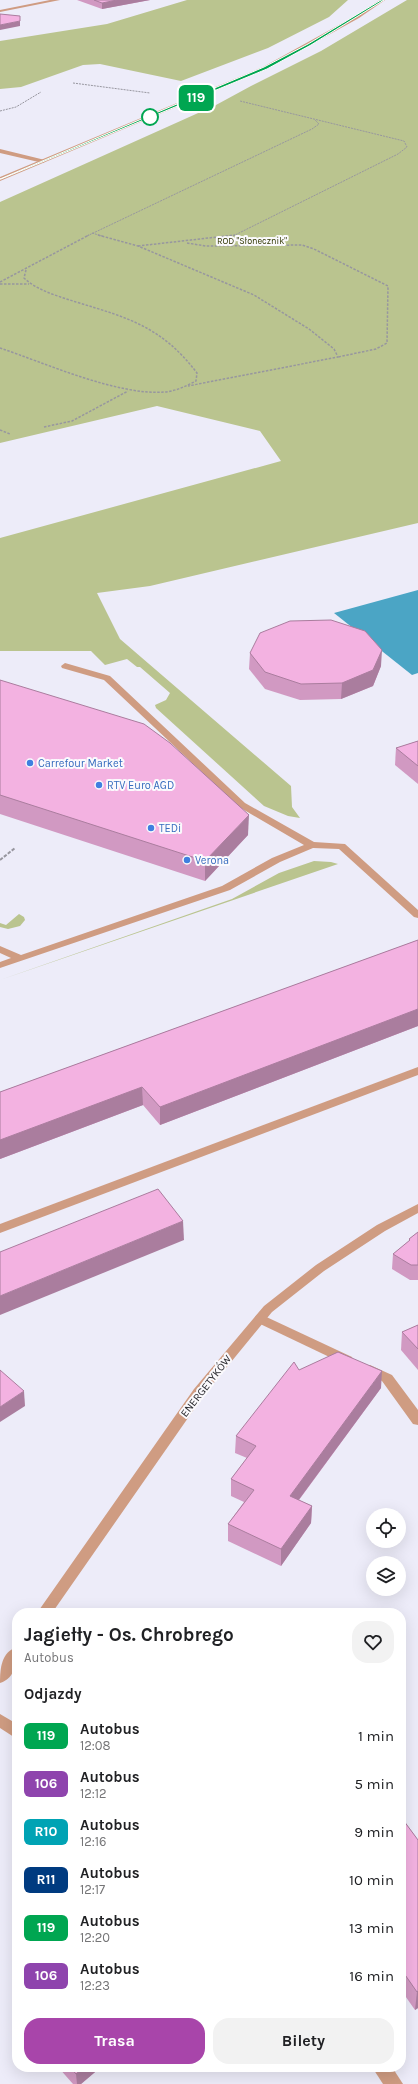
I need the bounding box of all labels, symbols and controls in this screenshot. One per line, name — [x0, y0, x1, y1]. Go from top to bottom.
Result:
line badge: 119 — [173, 85, 219, 111]
text: 119 — [187, 89, 205, 106]
unlabelled marker — [141, 108, 159, 126]
park label: ROD "Słonecznik" — [217, 236, 287, 246]
place label: Carrefour Market — [38, 757, 123, 770]
marker: Carrefour Market — [25, 758, 35, 768]
place label: RTV Euro AGD — [107, 779, 174, 792]
marker: RTV Euro AGD — [94, 780, 104, 790]
place label: TEDi — [159, 822, 181, 835]
marker: TEDi — [146, 823, 156, 833]
place label: Verona — [195, 854, 229, 867]
marker: Verona — [182, 855, 192, 865]
street label: ENERGETYKÓW — [176, 1351, 234, 1420]
map controls — [366, 1508, 406, 1596]
button: locate — [366, 1508, 406, 1548]
button: layers — [366, 1556, 406, 1596]
button: heart — [352, 1621, 394, 1663]
text: Jagiełły - Os. Chrobrego — [24, 1624, 234, 1646]
text: Autobus — [24, 1650, 74, 1665]
text: Odjazdy — [24, 1685, 81, 1703]
text: Autobus — [80, 1720, 140, 1738]
text: 119 — [37, 1727, 55, 1744]
text: 1 min — [358, 1727, 394, 1745]
text: 12:08 — [80, 1738, 111, 1753]
text: Autobus — [80, 1768, 140, 1786]
text: 106 — [35, 1775, 57, 1792]
text: 5 min — [354, 1775, 394, 1793]
text: 12:12 — [80, 1786, 107, 1801]
text: Autobus — [80, 1816, 140, 1834]
text: R10 — [35, 1823, 57, 1840]
text: 9 min — [354, 1823, 394, 1841]
text: 12:16 — [80, 1834, 107, 1849]
text: Autobus — [80, 1864, 140, 1882]
text: R11 — [37, 1871, 56, 1888]
text: 10 min — [349, 1871, 394, 1889]
text: 12:17 — [80, 1882, 105, 1897]
text: Autobus — [80, 1912, 140, 1930]
text: 119 — [37, 1919, 55, 1936]
text: 13 min — [349, 1919, 394, 1937]
text: 12:20 — [80, 1930, 110, 1945]
text: Autobus — [80, 1960, 140, 1978]
text: 106 — [35, 1967, 57, 1984]
text: 16 min — [349, 1967, 394, 1985]
text: 12:23 — [80, 1978, 110, 1993]
button: Trasa — [24, 2018, 205, 2064]
button: Bilety — [213, 2018, 394, 2064]

